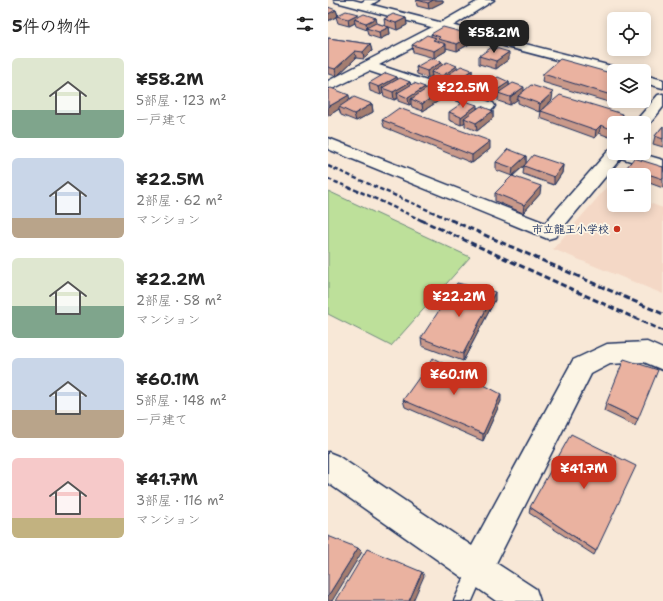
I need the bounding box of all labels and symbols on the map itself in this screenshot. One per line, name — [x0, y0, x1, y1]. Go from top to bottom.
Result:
pin: ¥58.2M — [461, 20, 527, 54]
pin: ¥22.5M — [430, 75, 496, 109]
place label: 市立龍王小学校 — [532, 222, 609, 237]
marker: 市立龍王小学校 — [612, 224, 622, 234]
pin: ¥22.2M — [426, 284, 492, 318]
pin: ¥60.1M — [421, 362, 487, 396]
pin: ¥41.7M — [551, 456, 617, 490]

